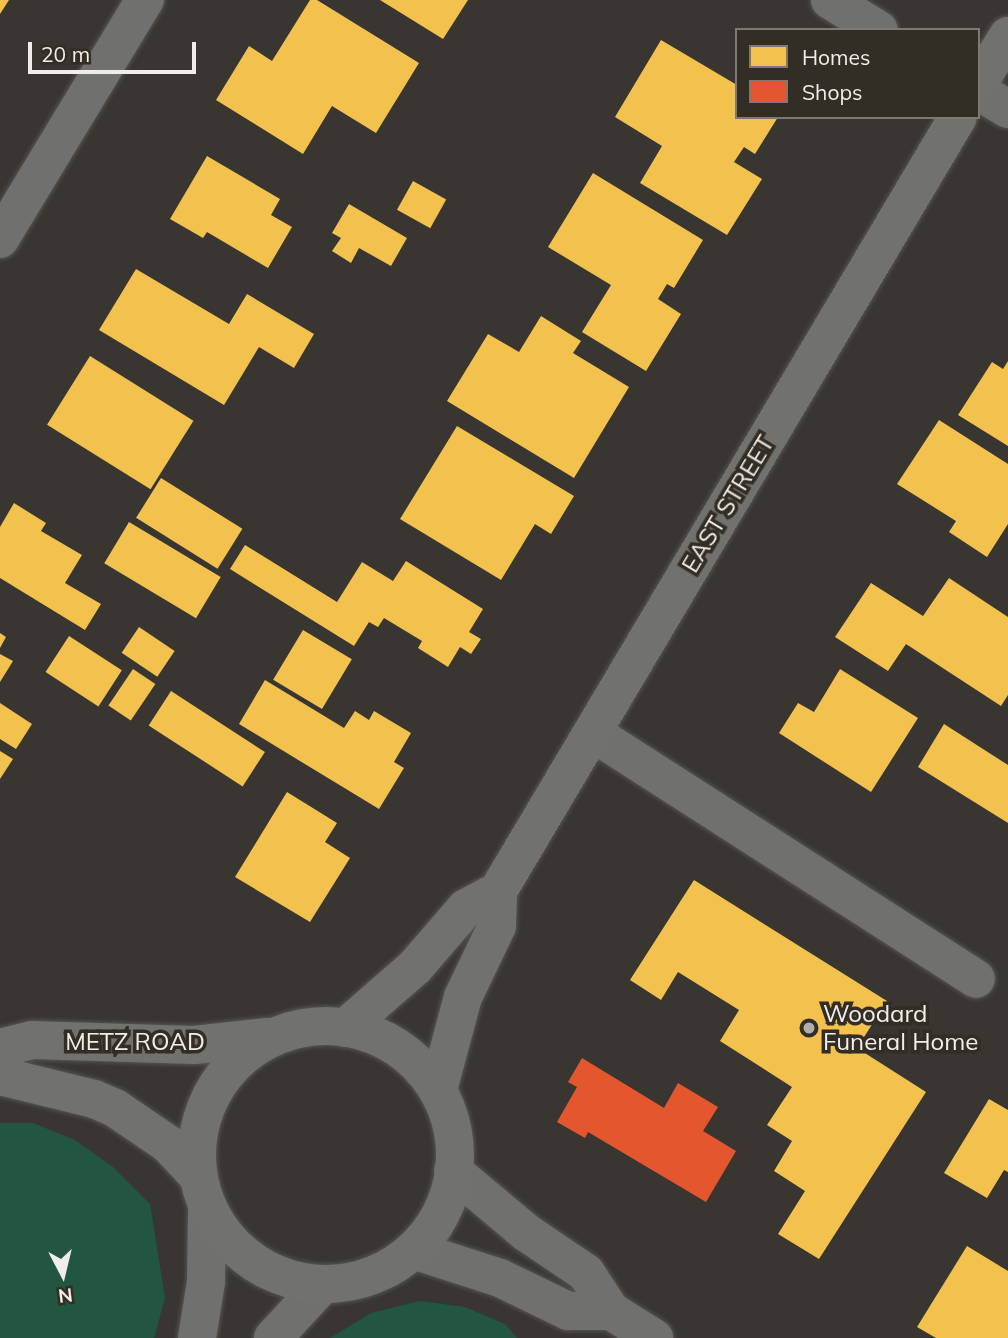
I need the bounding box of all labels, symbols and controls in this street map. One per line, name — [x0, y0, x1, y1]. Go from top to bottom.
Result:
scale bar — [32, 28, 200, 72]
legend — [735, 28, 980, 119]
text: 20 m — [41, 41, 90, 67]
text: Homes — [802, 44, 870, 70]
text: Shops — [802, 79, 862, 105]
street label: EAST STREET — [676, 430, 780, 578]
place label: Woodard Funeral Home — [823, 1000, 978, 1056]
marker: Woodard Funeral Home — [801, 1020, 817, 1036]
street label: METZ ROAD — [65, 1028, 205, 1056]
north arrow — [28, 1240, 98, 1310]
text: N — [57, 1283, 74, 1309]

